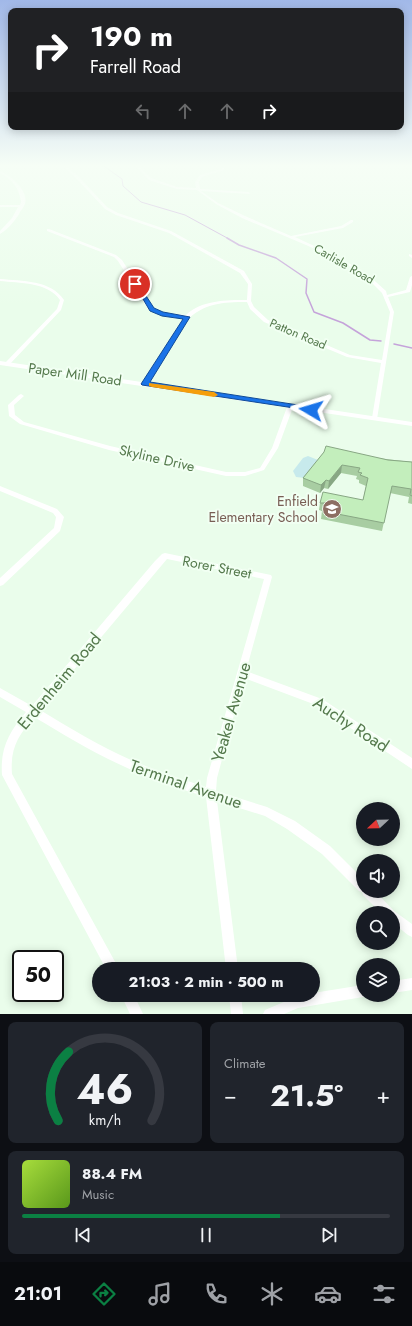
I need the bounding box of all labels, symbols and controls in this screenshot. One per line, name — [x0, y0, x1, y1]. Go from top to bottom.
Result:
text: 190 m — [90, 16, 173, 57]
icon: right — [24, 24, 76, 76]
text: Farrell Road — [90, 54, 181, 80]
icon: left — [132, 100, 154, 122]
icon: ahead — [174, 100, 196, 122]
icon: ahead — [216, 100, 238, 122]
icon: right — [258, 100, 280, 122]
street label: Carlisle Road — [310, 239, 378, 289]
pin — [118, 267, 152, 301]
icon: arrive — [124, 273, 146, 295]
street label: Patton Road — [267, 314, 329, 354]
street label: Paper Mill Road — [27, 358, 123, 390]
position arrow — [290, 389, 332, 431]
street label: Skyline Drive — [117, 440, 197, 476]
place label: Enfield Elementary School — [208, 491, 318, 527]
school or university icon: Enfield Elementary School — [321, 498, 343, 520]
street label: Rorer Street — [181, 551, 254, 584]
street label: Erdenheim Road — [11, 627, 107, 735]
street label: Yeakel Avenue — [205, 659, 257, 765]
street label: Auchy Road — [308, 691, 394, 757]
street label: Terminal Avenue — [127, 754, 246, 815]
north arrow — [356, 802, 400, 846]
map controls — [356, 802, 400, 1002]
button: sound — [356, 854, 400, 898]
button: search — [356, 906, 400, 950]
speed limit sign: 50 — [12, 950, 64, 1002]
button: layers — [356, 958, 400, 1002]
text: 21:03 · 2 min · 500 m — [129, 971, 283, 993]
text: Climate — [224, 1054, 265, 1073]
text: 46 — [77, 1058, 133, 1119]
text: 21.5° — [270, 1074, 343, 1117]
text: − — [224, 1079, 237, 1111]
text: + — [376, 1079, 390, 1111]
text: km/h — [89, 1109, 121, 1129]
text: 88.4 FM — [82, 1163, 142, 1185]
text: Music — [82, 1185, 114, 1204]
icon: previous — [72, 1224, 94, 1246]
icon: pause — [195, 1224, 217, 1246]
icon: next — [318, 1224, 340, 1246]
icon: directions — [90, 1280, 118, 1308]
icon: music — [146, 1280, 174, 1308]
icon: phone — [202, 1280, 230, 1308]
icon: climate — [258, 1280, 286, 1308]
icon: car — [314, 1280, 342, 1308]
icon: filters — [370, 1280, 398, 1308]
text: 21:01 — [14, 1281, 62, 1307]

